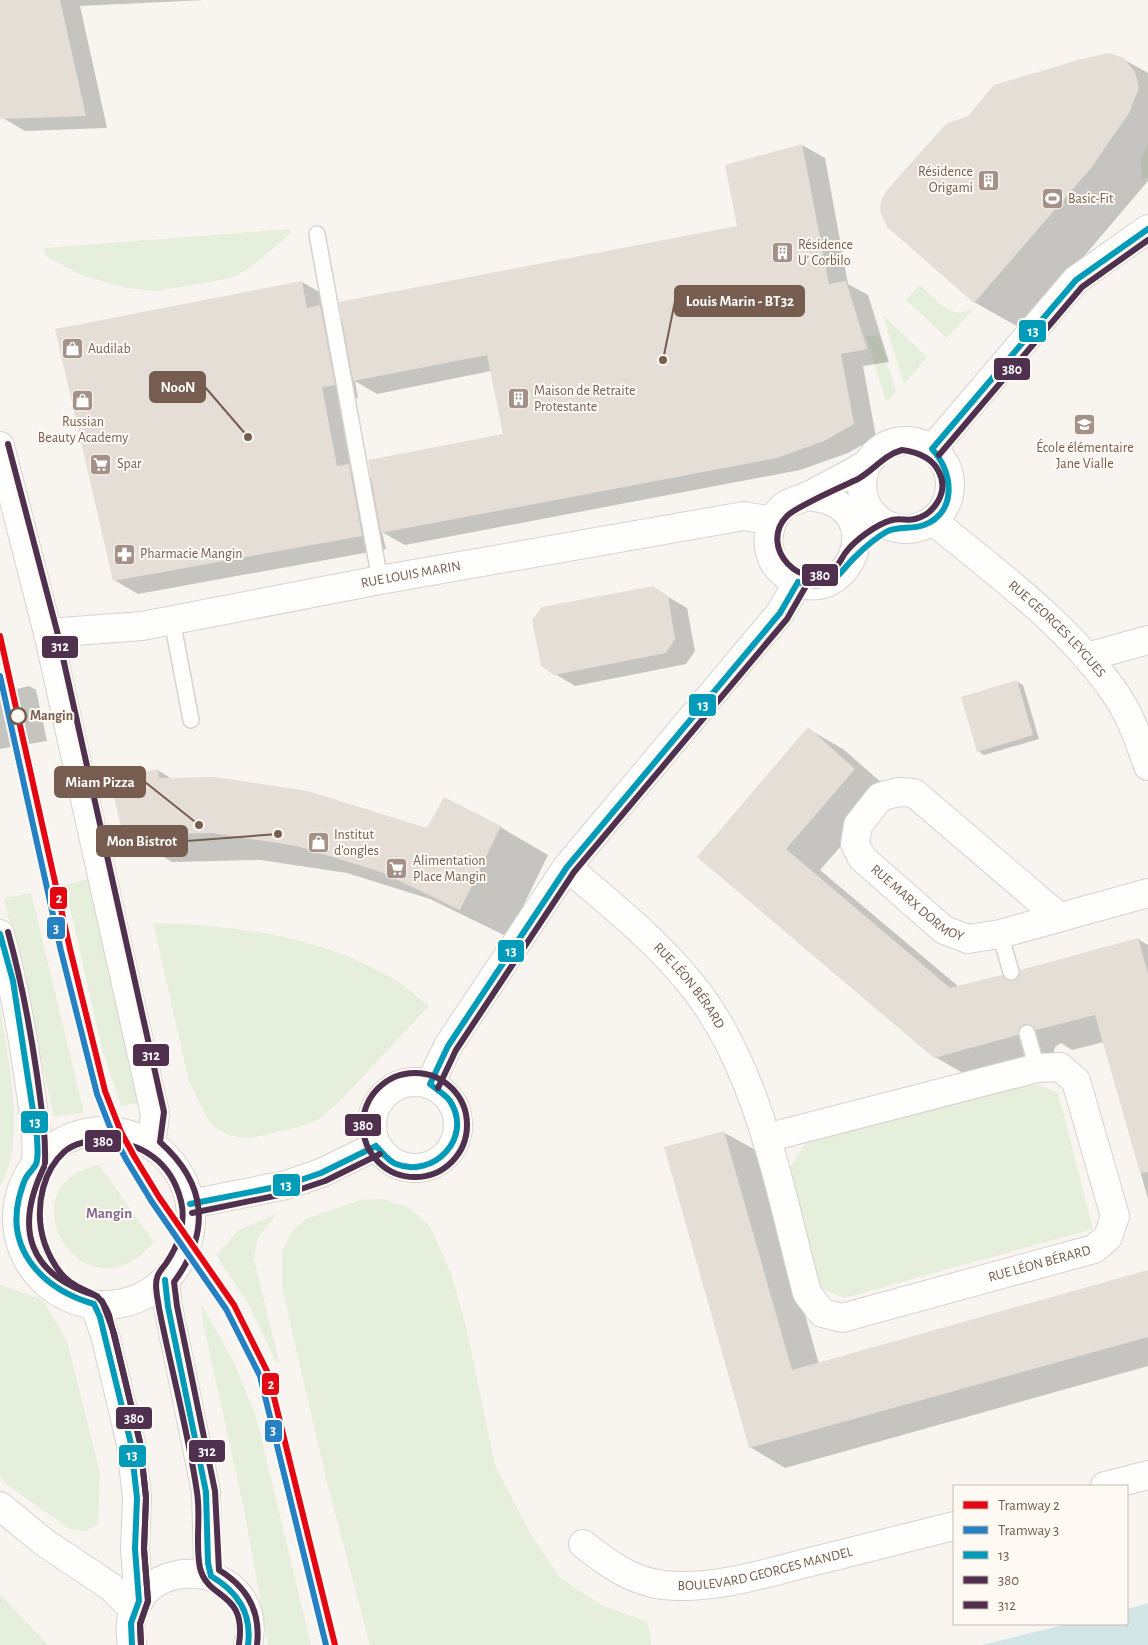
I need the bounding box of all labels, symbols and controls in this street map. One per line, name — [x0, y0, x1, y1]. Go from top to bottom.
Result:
place label: Résidence Origami — [918, 165, 973, 195]
building icon: Résidence Origami — [977, 168, 1001, 192]
sports icon: Basic-Fit — [1040, 187, 1064, 211]
place label: Basic-Fit — [1068, 192, 1114, 206]
place label: Résidence U' Corbilo — [798, 238, 853, 268]
building icon: Résidence U' Corbilo — [770, 241, 794, 265]
callout: Louis Marin - BT32 — [675, 286, 804, 316]
text: Louis Marin - BT32 — [686, 294, 794, 309]
line badge: 13 — [1018, 319, 1047, 343]
text: 13 — [1027, 325, 1039, 339]
shop icon: Audilab — [60, 337, 84, 361]
place label: Audilab — [88, 342, 131, 356]
line badge: 380 — [993, 357, 1031, 381]
text: 380 — [1002, 363, 1022, 377]
callout: NooN — [150, 372, 205, 402]
text: NooN — [160, 380, 196, 395]
place label: Maison de Retraite Protestante — [534, 384, 635, 414]
building icon: Maison de Retraite Protestante — [506, 387, 530, 411]
shop icon: Russian Beauty Academy — [71, 388, 95, 412]
school or university icon: École élémentaire Jane Vialle — [1073, 413, 1097, 437]
place label: Russian Beauty Academy — [38, 415, 128, 445]
place label: École élémentaire Jane Vialle — [1036, 438, 1134, 471]
supermarket icon: Spar — [89, 452, 113, 476]
place label: Spar — [117, 457, 142, 471]
pharmacy icon: Pharmacie Mangin — [112, 542, 136, 566]
place label: Pharmacie Mangin — [140, 547, 243, 561]
street label: RUE LOUIS MARIN — [360, 559, 462, 591]
line badge: 380 — [801, 563, 839, 587]
text: 380 — [810, 569, 830, 583]
street label: RUE GEORGES LEYGUES — [1005, 578, 1108, 680]
line badge: 312 — [41, 635, 79, 659]
text: 312 — [51, 640, 69, 654]
line badge: 13 — [688, 693, 717, 717]
text: 13 — [697, 699, 709, 713]
marker: Mangin — [9, 707, 27, 725]
place label: Mangin — [30, 709, 73, 723]
callout: Miam Pizza — [55, 767, 145, 797]
text: Miam Pizza — [65, 775, 135, 790]
callout: Mon Bistrot — [97, 826, 187, 856]
place label: Institut d'ongles — [334, 828, 379, 858]
shop icon: Institut d'ongles — [306, 831, 330, 855]
text: Mon Bistrot — [107, 834, 177, 849]
place label: Alimentation Place Mangin — [413, 854, 486, 884]
supermarket icon: Alimentation Place Mangin — [385, 857, 409, 881]
street label: RUE MARX DORMOY — [868, 862, 966, 944]
line badge: 2 — [49, 886, 68, 910]
text: 2 — [56, 892, 63, 906]
line badge: 3 — [46, 916, 66, 940]
text: 3 — [53, 922, 59, 936]
line badge: 13 — [497, 939, 525, 963]
street label: RUE LÉON BÉRARD — [651, 940, 727, 1031]
text: 13 — [505, 945, 517, 959]
line badge: 312 — [132, 1043, 170, 1067]
text: 312 — [142, 1049, 160, 1063]
line badge: 13 — [20, 1110, 49, 1134]
line badge: 380 — [344, 1113, 382, 1137]
text: 13 — [29, 1116, 41, 1130]
text: 380 — [353, 1119, 373, 1133]
line badge: 380 — [84, 1129, 122, 1153]
text: 380 — [93, 1135, 113, 1149]
line badge: 13 — [272, 1173, 301, 1197]
text: 13 — [280, 1179, 292, 1193]
district label: Mangin — [86, 1206, 132, 1221]
street label: RUE LÉON BÉRARD — [987, 1243, 1092, 1285]
line badge: 2 — [261, 1372, 280, 1396]
text: 2 — [268, 1378, 275, 1392]
line badge: 380 — [115, 1406, 153, 1430]
text: 380 — [124, 1412, 144, 1426]
line badge: 3 — [264, 1419, 283, 1443]
text: 3 — [270, 1424, 276, 1438]
line badge: 312 — [188, 1439, 226, 1463]
line badge: 13 — [118, 1444, 147, 1468]
text: 312 — [198, 1445, 216, 1459]
text: 13 — [126, 1449, 138, 1463]
legend — [953, 1485, 1128, 1625]
text: Tramway 2 — [998, 1498, 1060, 1513]
text: Tramway 3 — [998, 1523, 1059, 1538]
street label: BOULEVARD GEORGES MANDEL — [678, 1545, 854, 1593]
text: 13 — [998, 1548, 1009, 1563]
text: 380 — [998, 1573, 1019, 1588]
text: 312 — [998, 1598, 1016, 1613]

